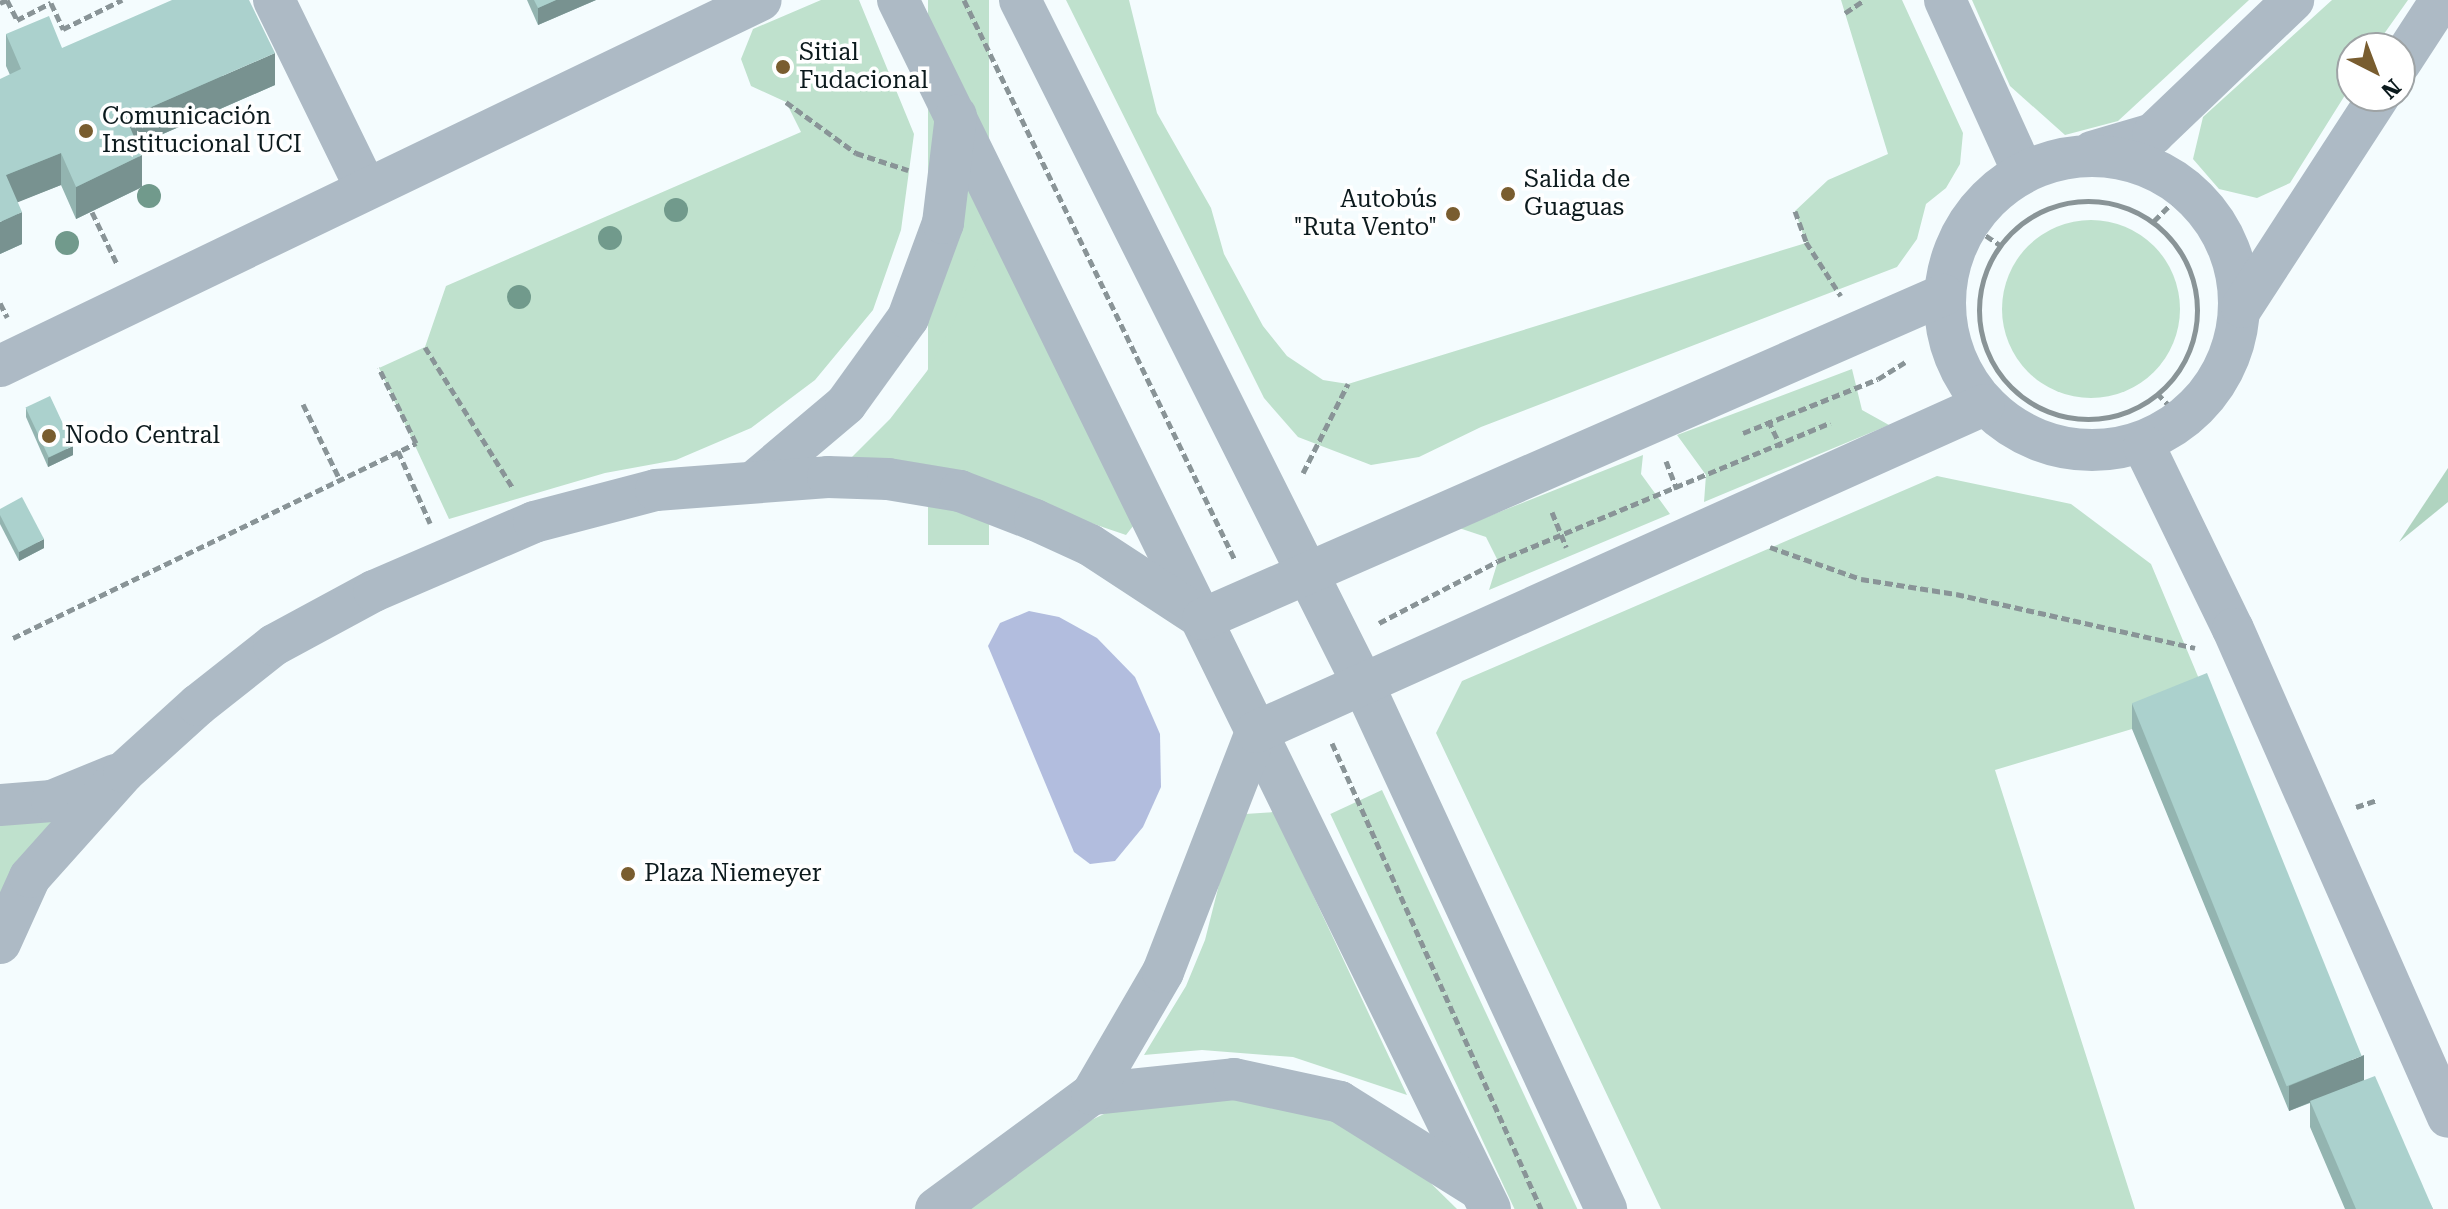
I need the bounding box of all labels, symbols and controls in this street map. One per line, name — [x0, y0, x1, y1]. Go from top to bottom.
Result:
north arrow — [2336, 32, 2416, 112]
place label: Sitial Fudacional — [799, 39, 928, 95]
marker: Sitial Fudacional — [774, 58, 792, 76]
text: N — [2376, 74, 2406, 104]
place label: Comunicación Institucional UCI — [102, 103, 302, 159]
marker: Comunicación Institucional UCI — [77, 122, 95, 140]
place label: Salida de Guaguas — [1524, 166, 1630, 222]
marker: Salida de Guaguas — [1499, 185, 1517, 203]
place label: Autobús "Ruta Vento" — [1294, 186, 1437, 242]
marker: Autobús "Ruta Vento" — [1444, 205, 1462, 223]
place label: Nodo Central — [65, 422, 220, 450]
marker: Nodo Central — [40, 427, 58, 445]
place label: Plaza Niemeyer — [644, 860, 822, 888]
marker: Plaza Niemeyer — [619, 865, 637, 883]

